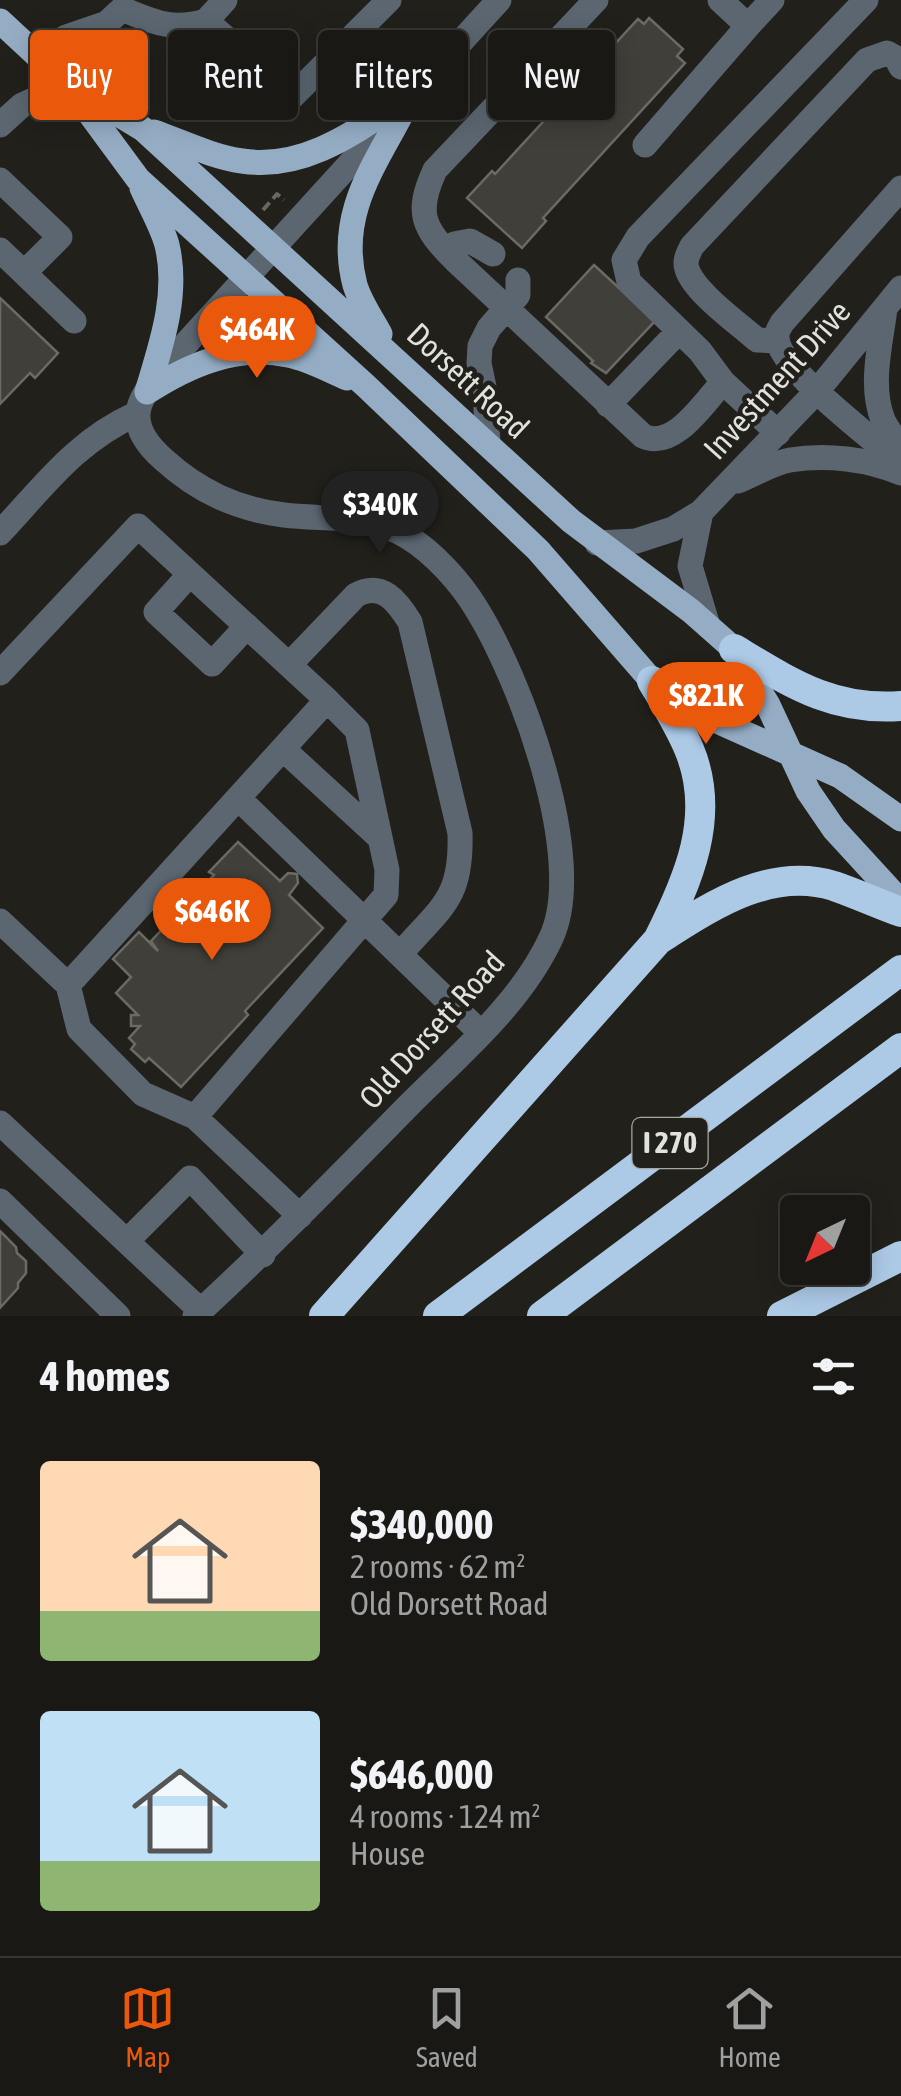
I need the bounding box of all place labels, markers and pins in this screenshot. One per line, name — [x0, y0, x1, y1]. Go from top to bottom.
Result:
pin: $464K — [187, 296, 327, 381]
pin: $340K — [310, 471, 450, 556]
pin: $821K — [636, 662, 776, 747]
pin: $646K — [142, 878, 282, 963]

